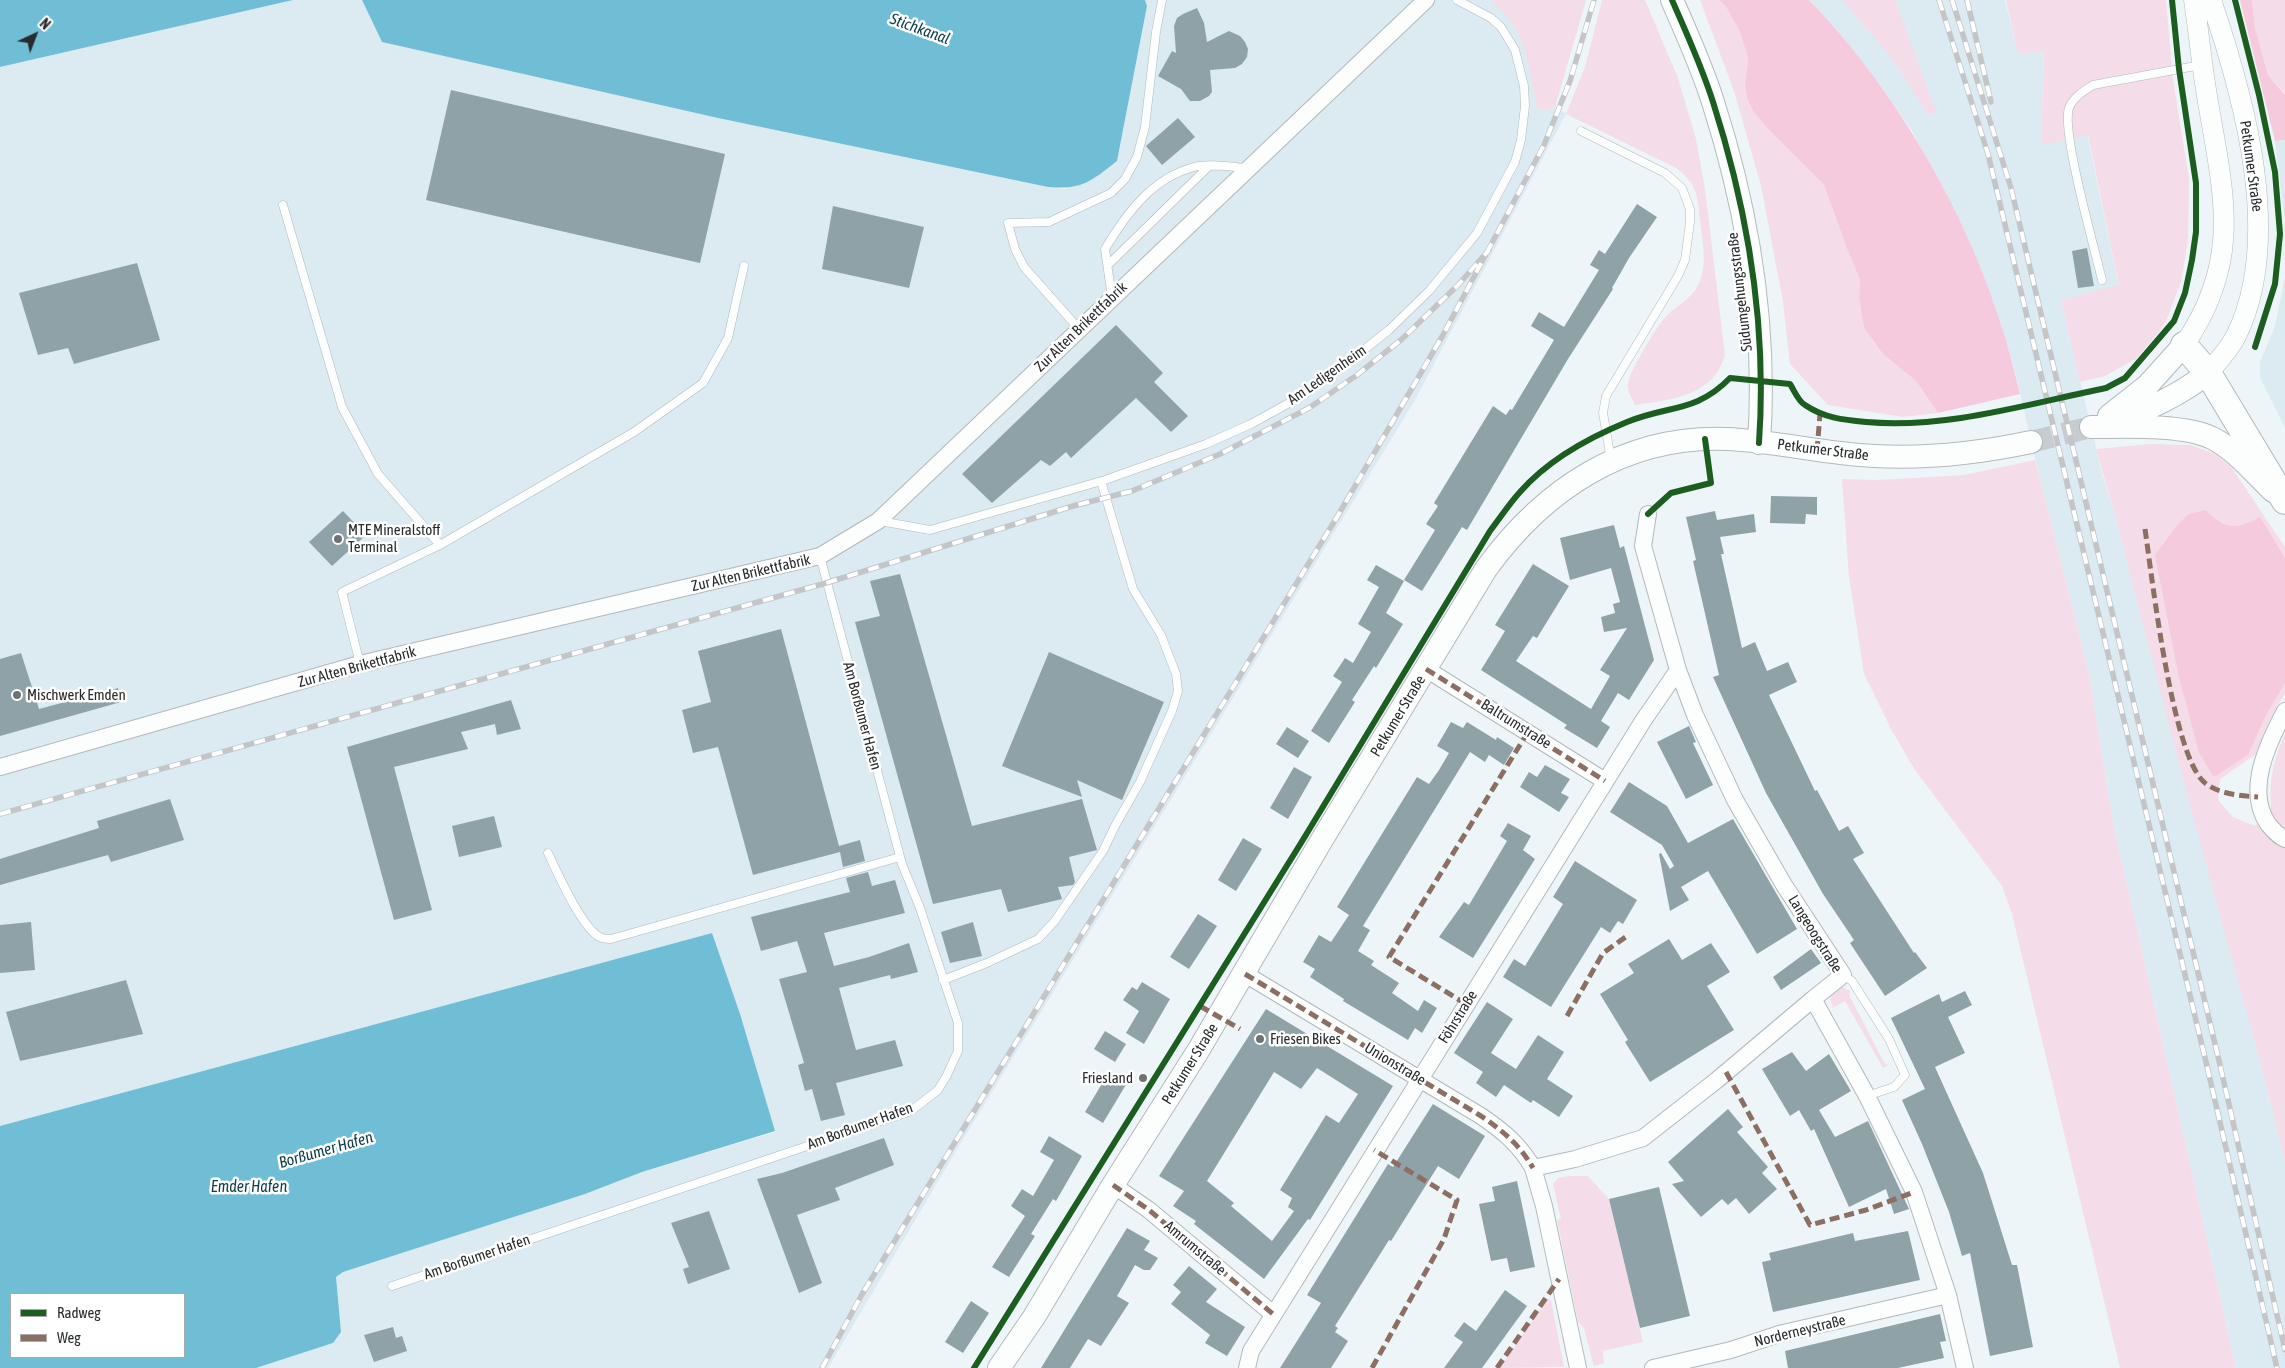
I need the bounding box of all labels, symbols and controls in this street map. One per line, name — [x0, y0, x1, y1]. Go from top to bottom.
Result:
water label: Stichkanal — [887, 9, 953, 49]
north arrow — [10, 10, 60, 60]
text: N — [37, 15, 54, 33]
street label: Petkumer Straße — [2236, 119, 2266, 213]
street label: Südumgehungsstraße — [1724, 231, 1756, 353]
street label: Zur Alten Brikettfabrik — [1031, 278, 1131, 376]
street label: Am Ledigenheim — [1284, 341, 1370, 409]
street label: Petkumer Straße — [1776, 435, 1870, 465]
place label: MTE Mineralstoff Terminal — [348, 521, 440, 556]
marker: MTE Mineralstoff Terminal — [332, 533, 344, 545]
street label: Zur Alten Brikettfabrik — [690, 551, 812, 595]
street label: Zur Alten Brikettfabrik — [296, 643, 418, 691]
street label: Am Borßumer Hafen — [839, 660, 885, 772]
street label: Petkumer Straße — [1367, 672, 1429, 760]
place label: Mischwerk Emden — [27, 686, 126, 704]
marker: Mischwerk Emden — [11, 689, 23, 701]
street label: Baltrumstraße — [1478, 695, 1554, 753]
street label: Langeoogstraße — [1784, 892, 1846, 976]
street label: Föhrstraße — [1435, 987, 1481, 1047]
street label: Petkumer Straße — [1158, 1020, 1222, 1108]
place label: Friesen Bikes — [1270, 1030, 1341, 1048]
marker: Friesen Bikes — [1254, 1033, 1266, 1045]
street label: Unionstraße — [1361, 1039, 1429, 1089]
place label: Friesland — [1082, 1069, 1133, 1087]
marker: Friesland — [1137, 1072, 1149, 1084]
street label: Am Borßumer Hafen — [805, 1099, 915, 1153]
water label: Borßumer Hafen — [277, 1127, 375, 1173]
water label: Emder Hafen — [211, 1177, 287, 1197]
street label: Amrumstraße — [1160, 1217, 1230, 1279]
street label: Am Borßumer Hafen — [422, 1230, 532, 1284]
legend — [10, 1293, 185, 1358]
text: Radweg — [57, 1304, 101, 1321]
street label: Norderneystraße — [1753, 1311, 1847, 1351]
text: Weg — [57, 1329, 81, 1346]

